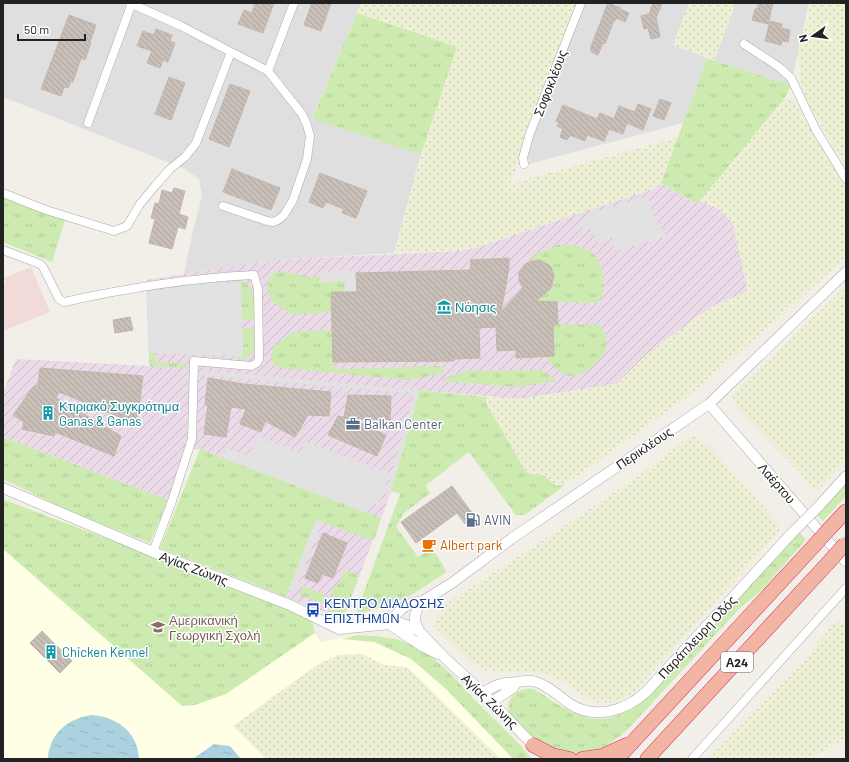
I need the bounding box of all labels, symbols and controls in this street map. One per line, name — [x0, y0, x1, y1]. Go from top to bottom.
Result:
scale bar — [18, 16, 85, 42]
north arrow — [793, 16, 833, 56]
text: 50 m — [24, 22, 49, 36]
text: N — [796, 33, 810, 44]
street label: Σοφοκλέους — [530, 47, 570, 119]
museum icon: Νόησις — [436, 299, 452, 315]
place label: Νόησις — [455, 299, 496, 315]
place label: Κτιριακό Συγκρότημα Ganas & Ganas — [59, 398, 180, 429]
building icon: Κτιριακό Συγκρότημα Ganas & Ganas — [40, 405, 56, 421]
office icon: Balkan Center — [345, 416, 361, 432]
place label: Balkan Center — [364, 416, 443, 432]
street label: Περικλέους — [613, 423, 675, 473]
street label: Λαέρτου — [755, 459, 799, 507]
fuel station icon: AVIN — [465, 512, 481, 528]
place label: AVIN — [484, 512, 511, 528]
cafe icon: Albert park — [421, 537, 437, 553]
place label: Albert park — [440, 537, 503, 553]
street label: Αγίας Ζώνης — [157, 548, 231, 588]
street label: Παράπλευρη Οδός — [654, 592, 740, 682]
place label: ΚΕΝΤΡΟ ΔΙΑΔΟΣΗΣ ΕΠΙΣΤΗΜΩΝ — [324, 595, 445, 626]
bus stop icon: ΚΕΝΤΡΟ ΔΙΑΔΟΣΗΣ ΕΠΙΣΤΗΜΩΝ — [305, 602, 321, 618]
place label: Αμερικανική Γεωργική Σχολή — [169, 612, 260, 643]
school or university icon: Αμερικανική Γεωργική Σχολή — [150, 619, 166, 635]
building icon: Chicken Kennel — [43, 644, 59, 660]
place label: Chicken Kennel — [62, 644, 148, 660]
road number: Α24 — [721, 652, 753, 672]
street label: Αγίας Ζώνης — [458, 670, 522, 732]

